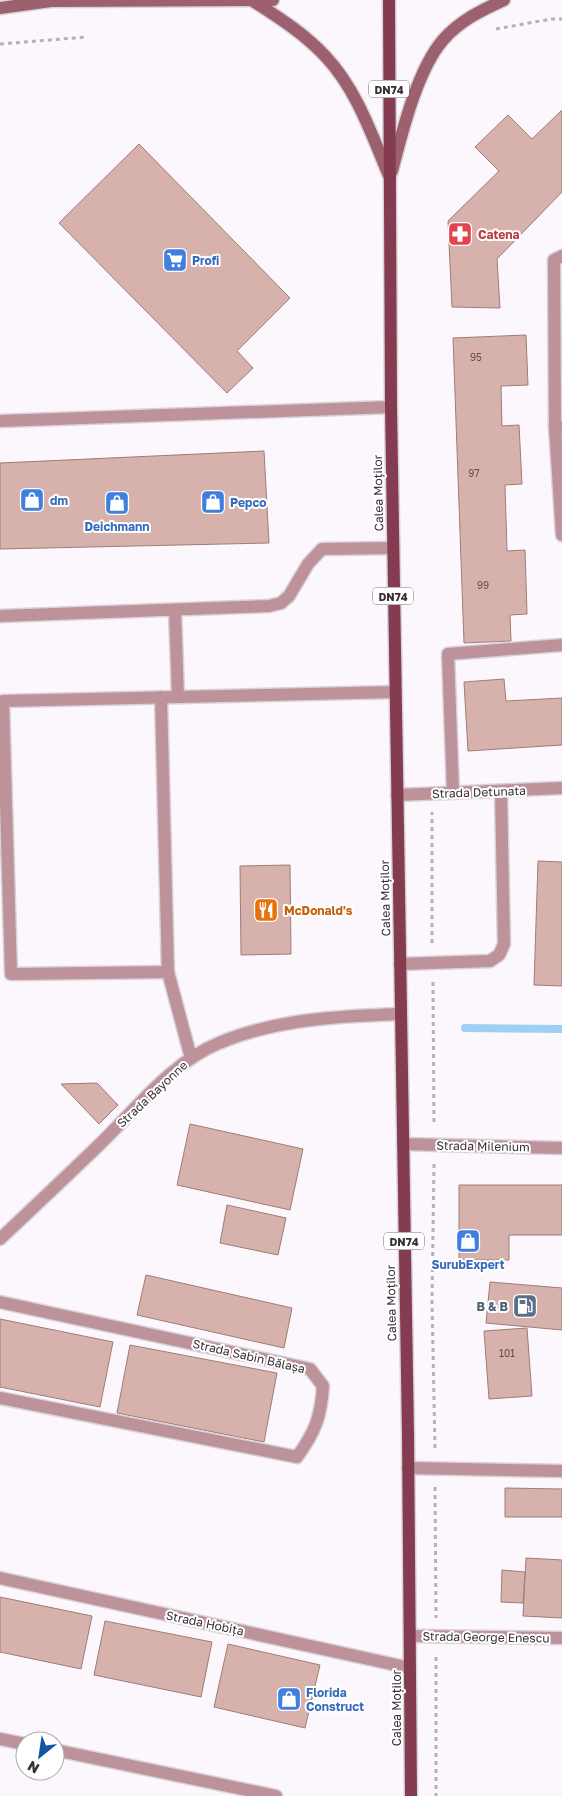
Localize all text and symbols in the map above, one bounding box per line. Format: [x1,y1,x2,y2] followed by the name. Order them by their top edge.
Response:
[369,80,409,98] road number: DN74
[447,221,473,247] pharmacy icon: Catena
[478,227,520,242] place label: Catena
[162,247,188,273] supermarket icon: Profi
[192,253,219,268] place label: Profi
[470,351,482,363] house number: 95
[370,454,386,531] street label: Calea Moților
[468,467,480,479] house number: 97
[19,487,45,513] shop icon: dm
[200,489,226,515] shop icon: Pepco
[104,490,130,516] shop icon: Deichmann
[50,493,68,508] place label: dm
[230,495,267,510] place label: Pepco
[84,519,150,534] place label: Deichmann
[477,579,489,591] house number: 99
[373,588,413,604] road number: DN74
[432,783,526,801] street label: Strada Detunata
[377,859,393,936] street label: Calea Moților
[253,897,279,923] restaurant icon: McDonald's
[284,903,353,918] place label: McDonald's
[114,1058,190,1130] street label: Strada Bayonne
[436,1138,530,1154] street label: Strada Milenium
[455,1228,481,1254] shop icon: SurubExpert
[384,1232,424,1250] road number: DN74
[431,1257,505,1272] place label: SurubExpert
[383,1264,399,1341] street label: Calea Moților
[512,1293,538,1319] fuel station icon: B & B
[477,1299,509,1314] place label: B & B
[191,1336,307,1376] street label: Strada Sabin Bălașa
[499,1347,515,1359] house number: 101
[165,1607,245,1639] street label: Strada Hobița
[422,1628,550,1646] street label: Strada George Enescu
[389,1669,404,1746] street label: Calea Moților
[306,1685,364,1714] place label: Florida Construct
[276,1686,302,1712] shop icon: Florida Construct
[15,1731,65,1781] north arrow
[24,1758,42,1778] text: N

